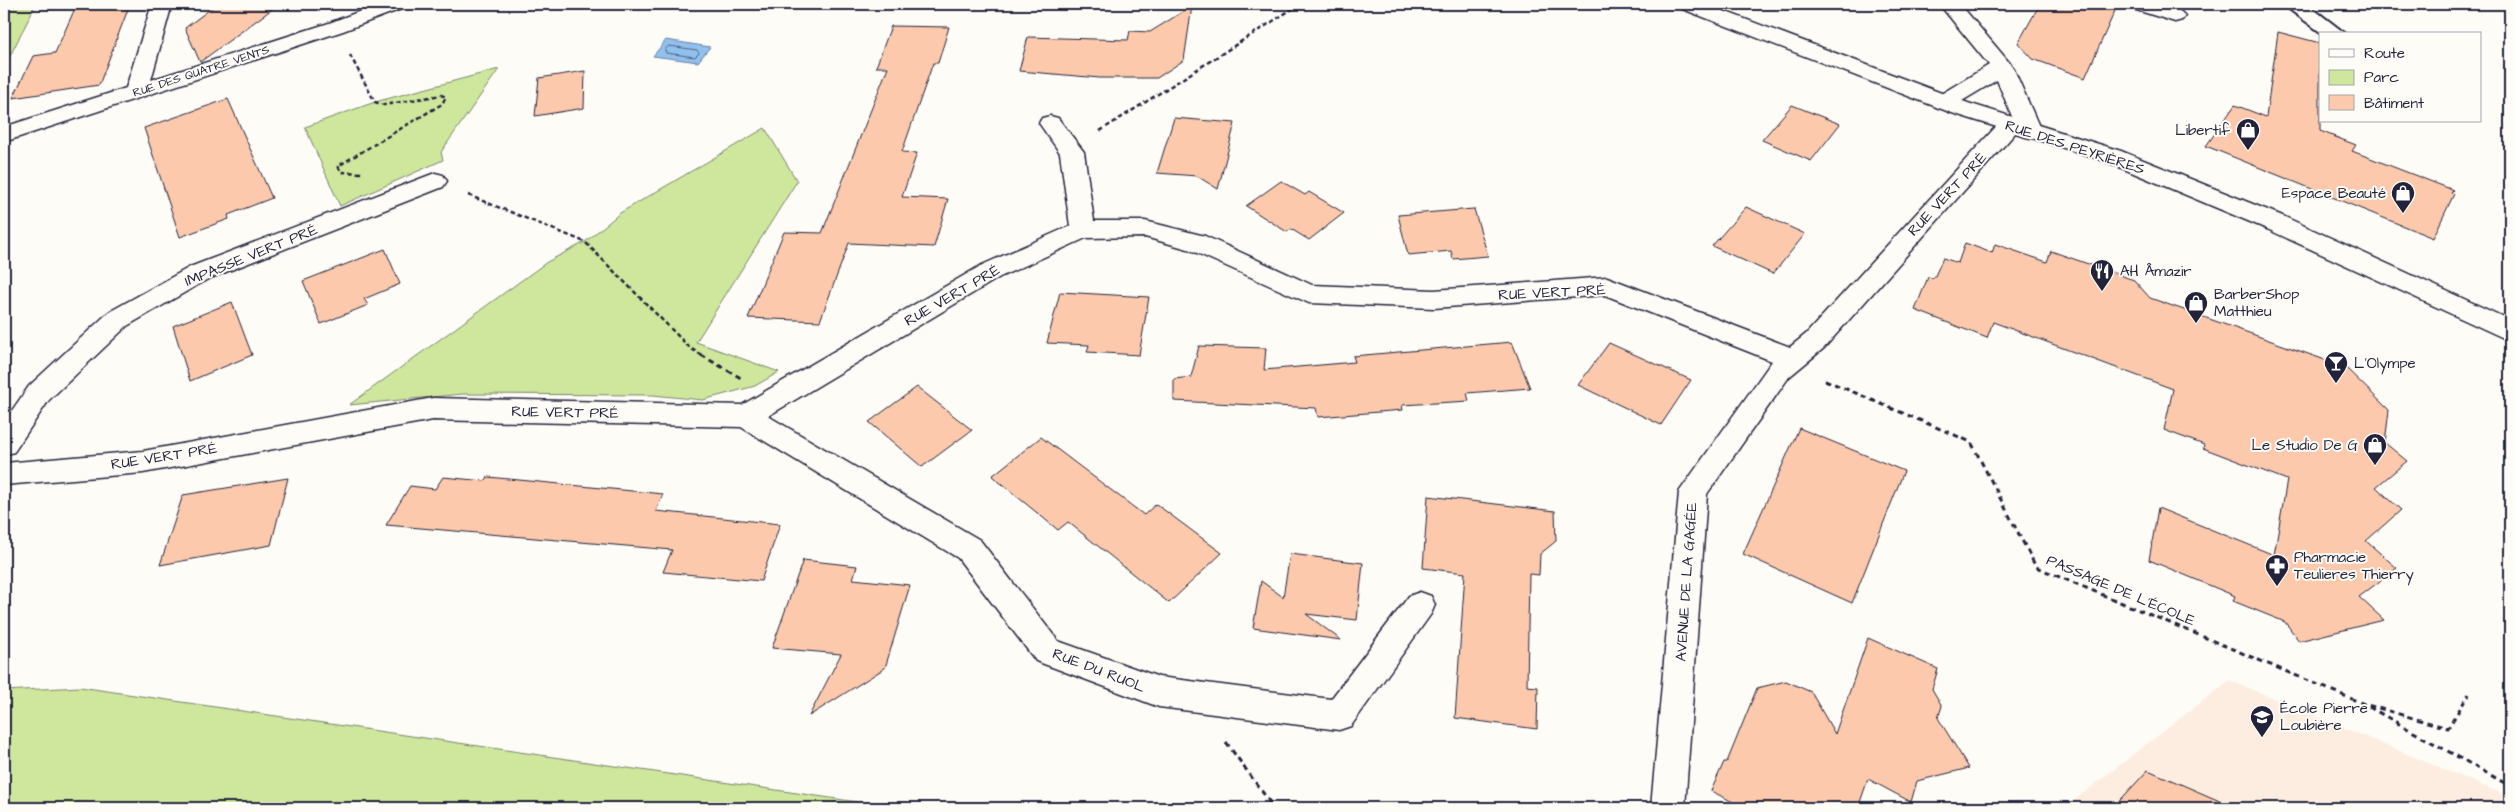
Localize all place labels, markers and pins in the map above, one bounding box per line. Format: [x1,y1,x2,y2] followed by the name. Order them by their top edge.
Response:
[2235,117,2261,151] shop icon: Libertif
[2175,120,2230,141] place label: Libertif
[2390,180,2416,214] shop icon: Espace Beauté
[2282,183,2386,204] place label: Espace Beauté
[2089,258,2115,292] restaurant icon: AH Âmazir
[2120,261,2192,282] place label: AH Âmazir
[2214,284,2299,322] place label: BarberShop Matthieu
[2183,290,2209,324] shop icon: BarberShop Matthieu
[2323,350,2349,384] bar icon: L'Olympe
[2354,353,2416,375] place label: L'Olympe
[2362,432,2388,466] shop icon: Le Studio De G
[2252,435,2359,456] place label: Le Studio De G
[2294,547,2414,586] place label: Pharmacie Teulieres Thierry
[2264,553,2290,587] pharmacy icon: Pharmacie Teulieres Thierry
[2280,698,2368,736] place label: École Pierre Loubière
[2249,704,2275,738] school or university icon: École Pierre Loubière

